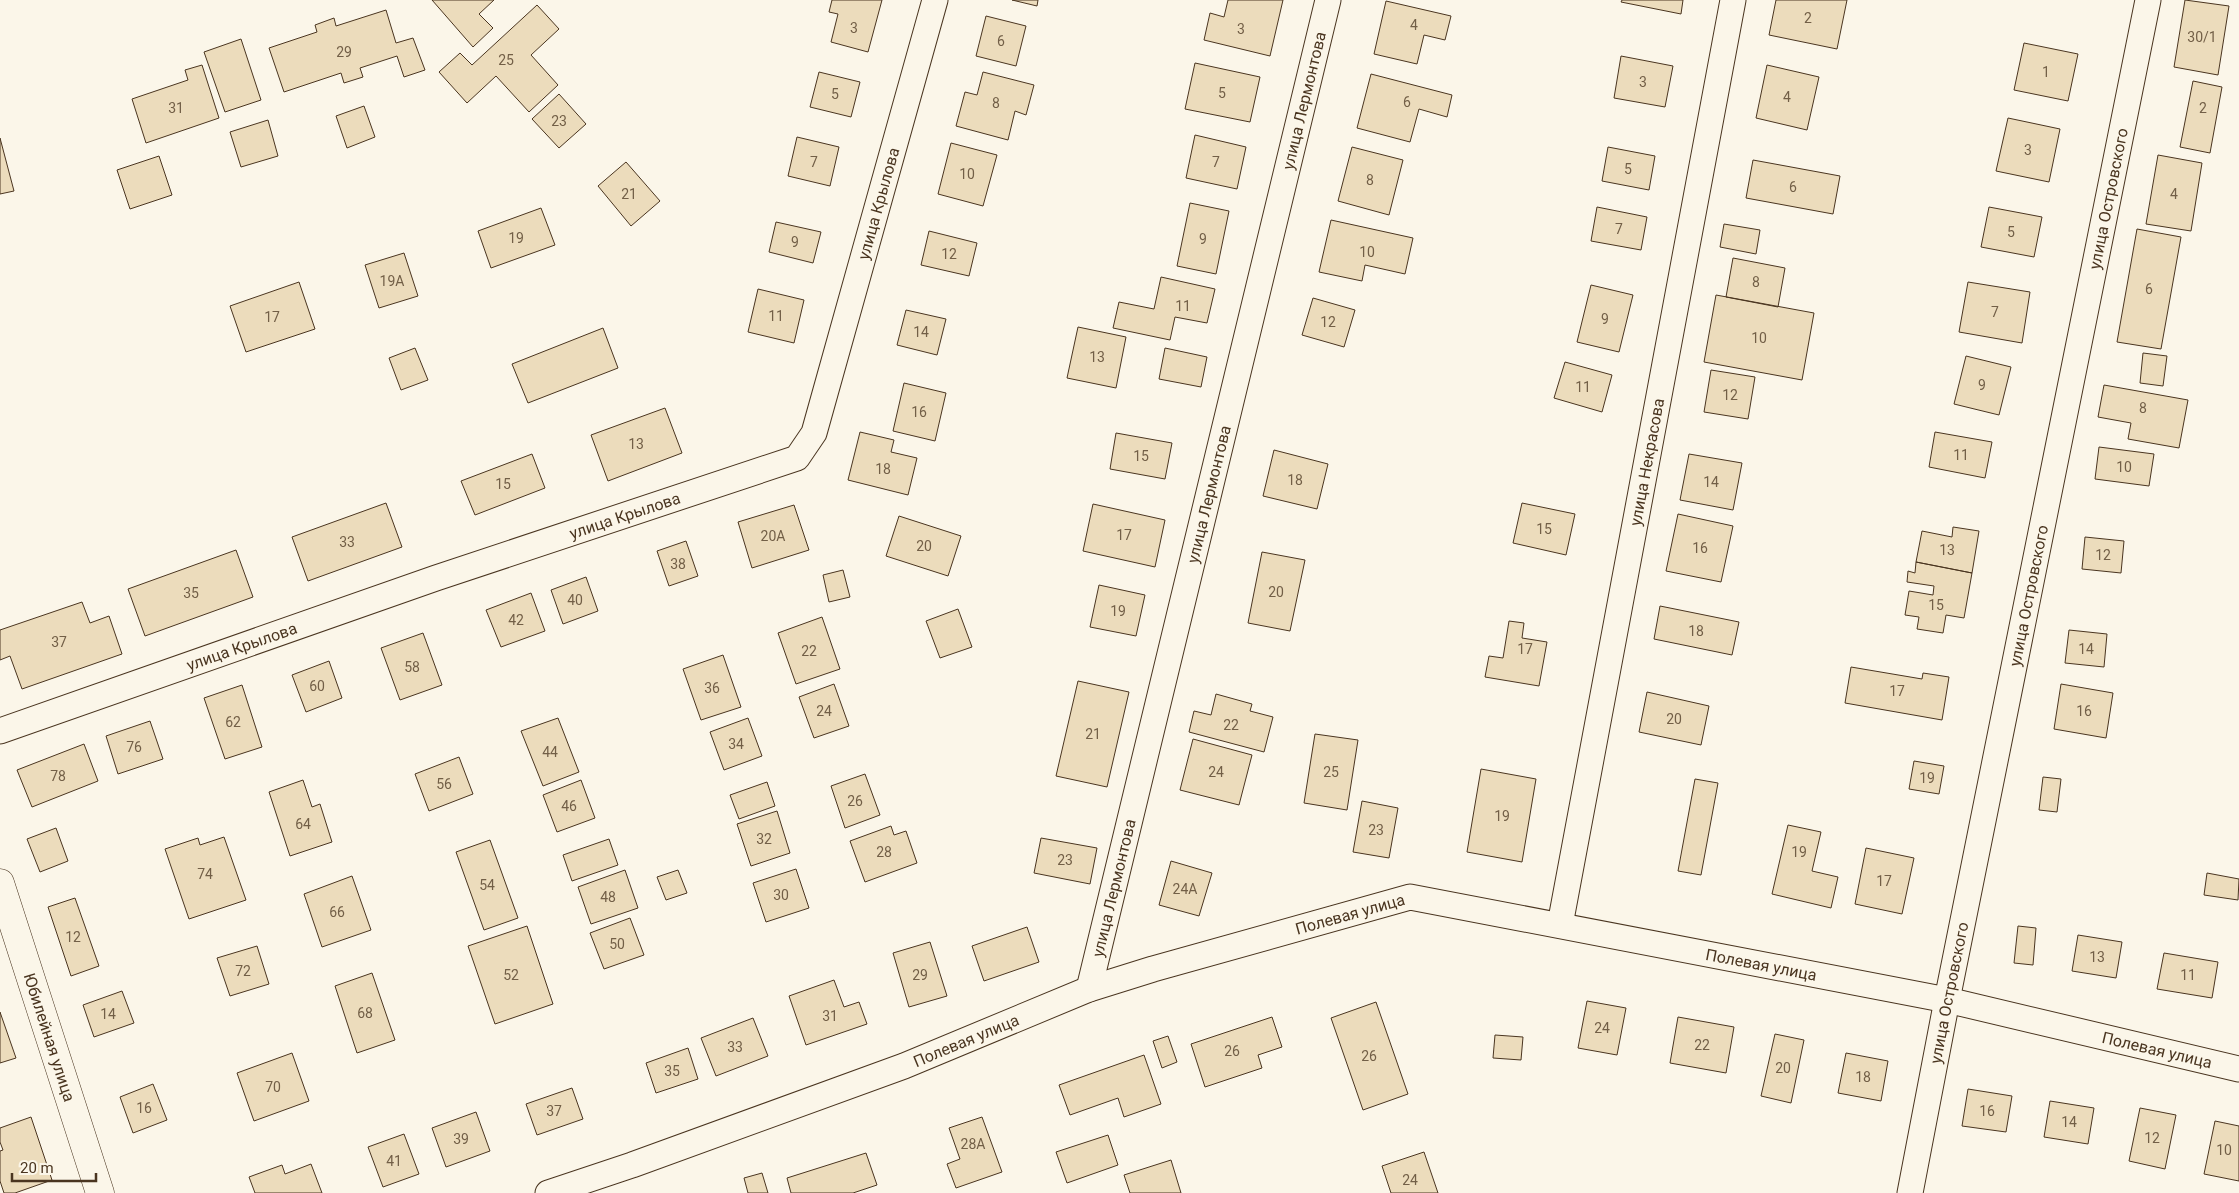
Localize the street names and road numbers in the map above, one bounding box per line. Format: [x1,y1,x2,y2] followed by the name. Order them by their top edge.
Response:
[1278,30,1330,171] street label: улица Лермонтова
[2085,126,2132,271] street label: улица Островского
[853,145,903,262] street label: улица Крылова
[1625,397,1668,527] street label: улица Некрасова
[1183,423,1234,565] street label: улица Лермонтова
[567,488,683,543] street label: улица Крылова
[2005,523,2052,668] street label: улица Островского
[184,618,299,674] street label: улица Крылова
[1088,817,1139,959] street label: улица Лермонтова
[1293,889,1407,938] street label: Полевая улица
[1926,920,1972,1065] street label: улица Островского
[1704,944,1818,984] street label: Полевая улица
[20,971,79,1104] street label: Юбилейная улица
[910,1010,1022,1071] street label: Полевая улица
[2100,1027,2214,1072] street label: Полевая улица

